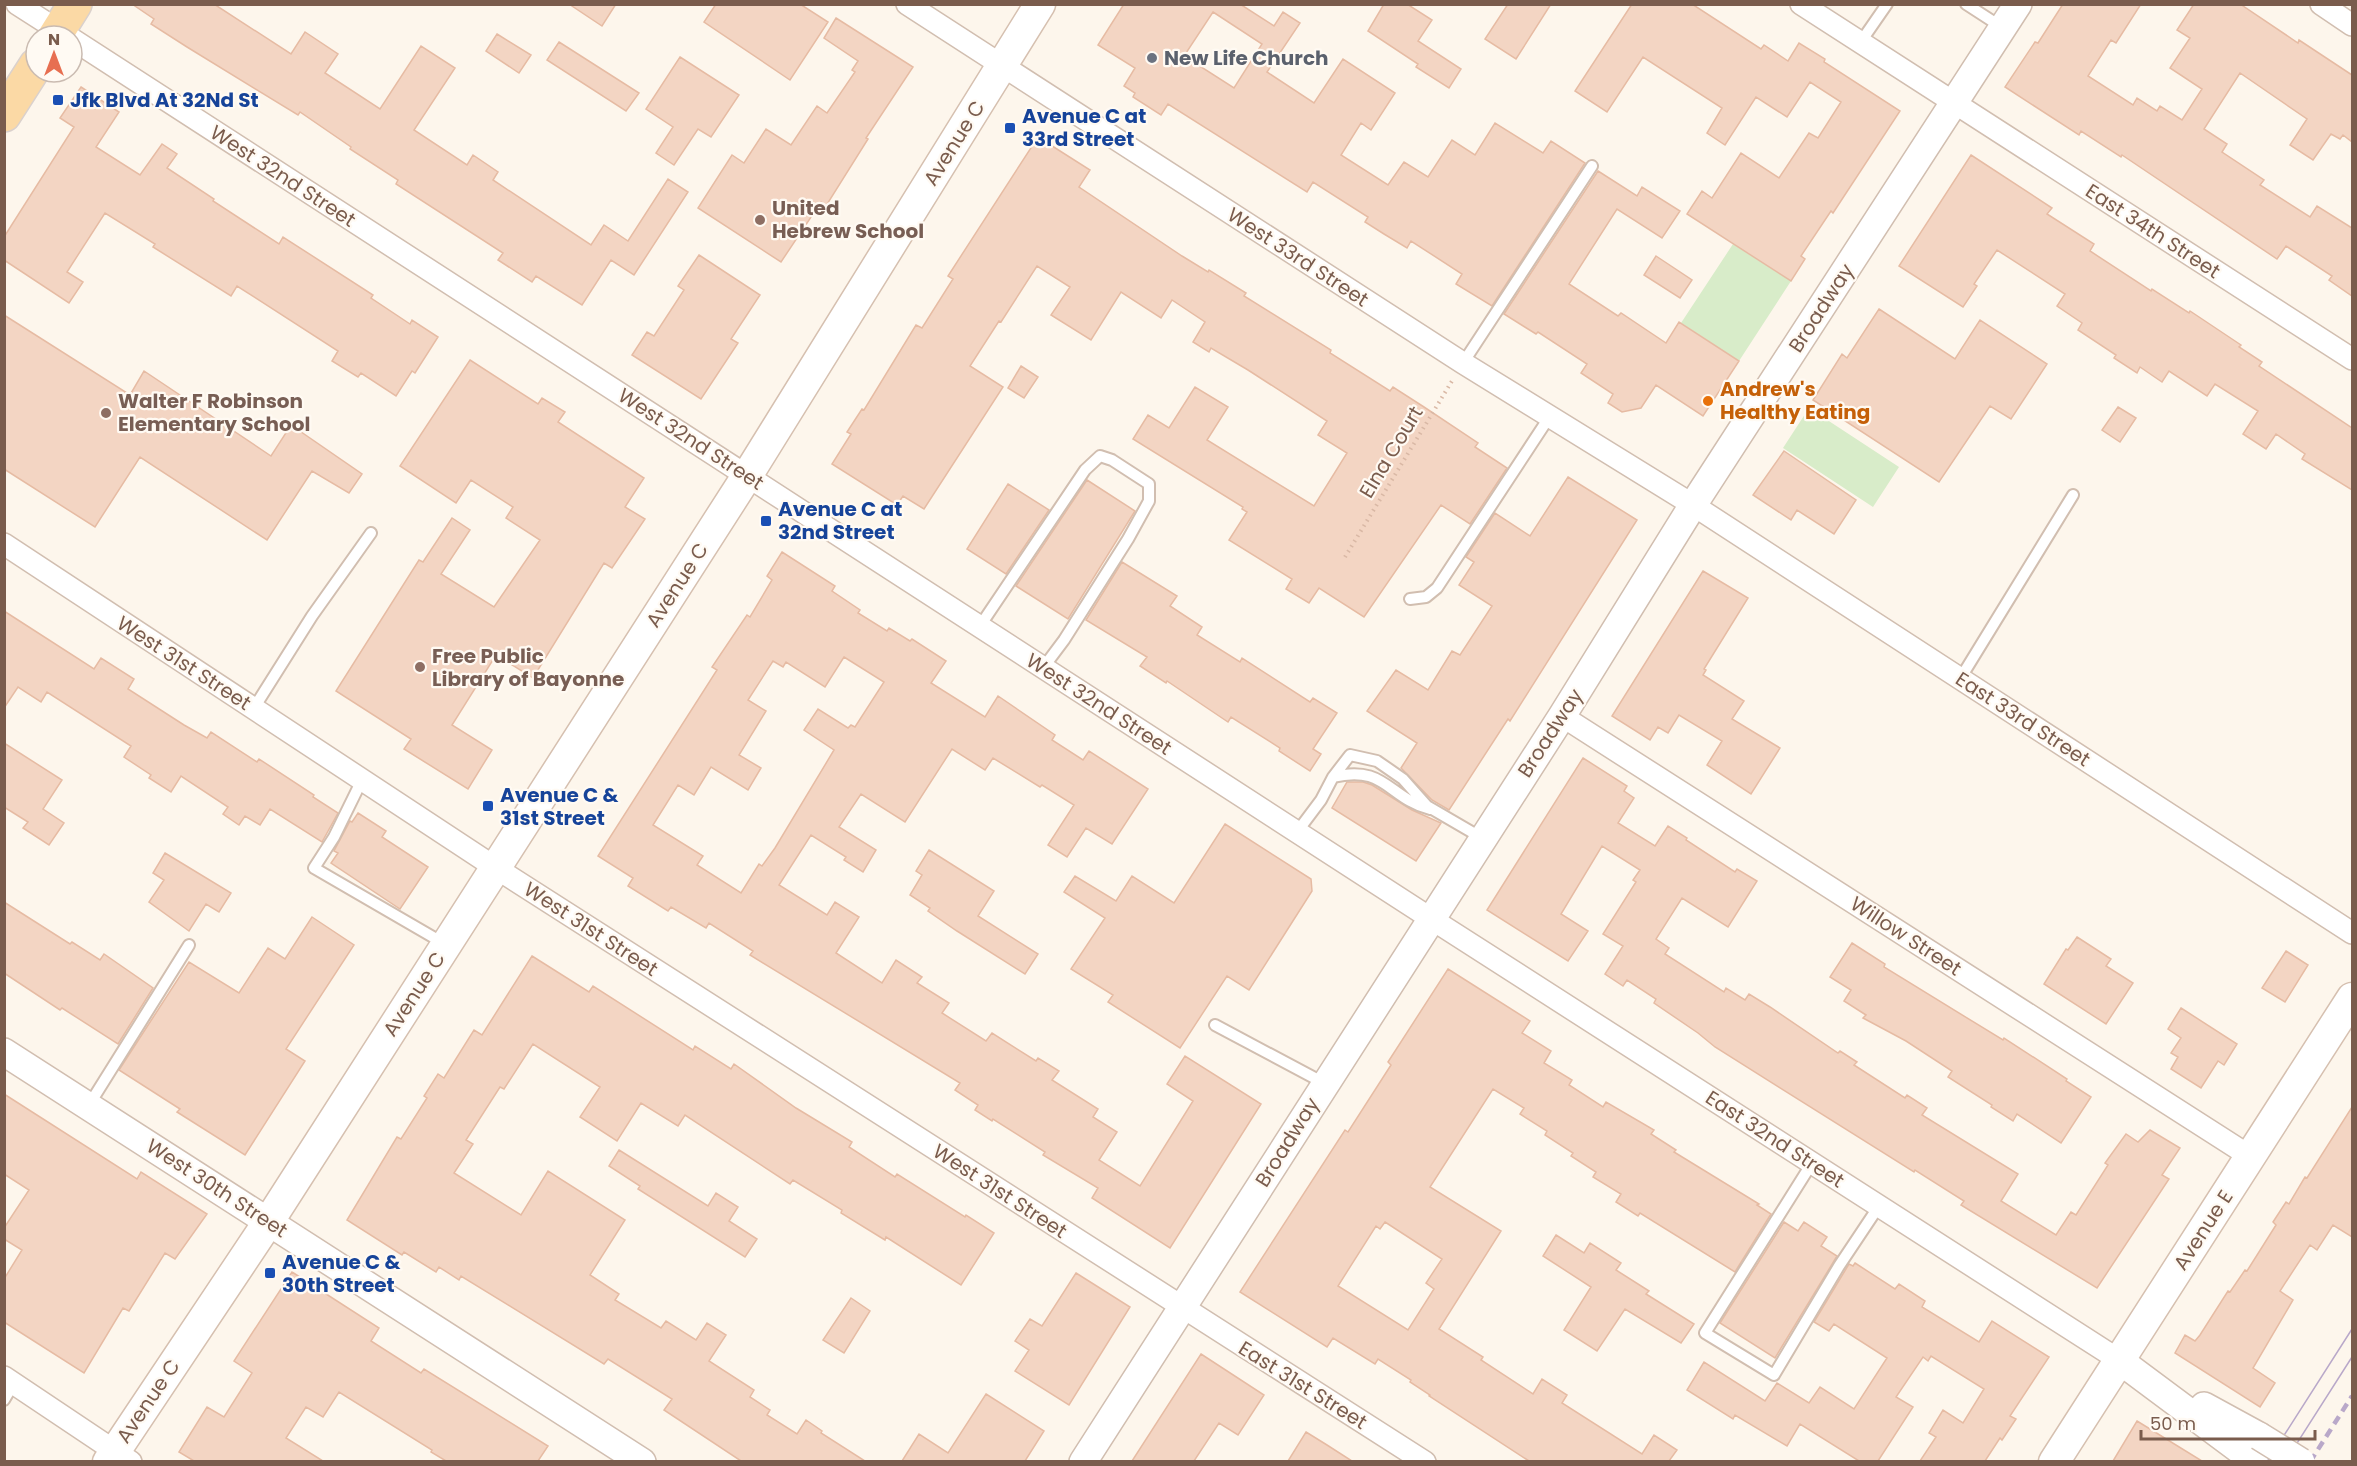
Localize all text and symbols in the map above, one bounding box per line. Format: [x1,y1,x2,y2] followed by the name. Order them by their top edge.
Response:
[24,24,84,84] north arrow
[48,28,60,51] text: N
[1164,44,1328,72] place label: New Life Church
[1145,51,1159,65] marker: New Life Church
[70,86,259,114] place label: Jfk Blvd At 32Nd St
[51,93,65,107] marker: Jfk Blvd At 32Nd St
[917,95,991,191] street label: Avenue C
[1022,102,1146,153] place label: Avenue C at 33rd Street
[205,118,361,234] street label: West 32nd Street
[1003,121,1017,135] marker: Avenue C at 33rd Street
[2080,177,2226,285] street label: East 34th Street
[772,194,924,245] place label: United Hebrew School
[1222,201,1374,313] street label: West 33rd Street
[753,213,767,227] marker: United Hebrew School
[1782,258,1860,358] street label: Broadway
[1720,375,1870,426] place label: Andrew's Healthy Eating
[613,381,769,497] street label: West 32nd Street
[118,387,310,438] place label: Walter F Robinson Elementary School
[1701,394,1715,408] marker: Andrew's Healthy Eating
[1353,401,1429,503] street label: Elna Court
[99,406,113,420] marker: Walter F Robinson Elementary School
[778,495,902,546] place label: Avenue C at 32nd Street
[759,514,773,528] marker: Avenue C at 32nd Street
[639,537,715,633] street label: Avenue C
[111,609,257,717] street label: West 31st Street
[432,642,624,693] place label: Free Public Library of Bayonne
[1021,646,1177,762] street label: West 32nd Street
[413,660,427,674] marker: Free Public Library of Bayonne
[1950,665,2096,773] street label: East 33rd Street
[1511,683,1589,783] street label: Broadway
[500,781,619,832] place label: Avenue C & 31st Street
[481,799,495,813] marker: Avenue C & 31st Street
[518,875,664,983] street label: West 31st Street
[1845,890,1967,982] street label: Willow Street
[376,946,452,1042] street label: Avenue C
[1700,1084,1850,1194] street label: East 32nd Street
[1248,1092,1326,1192] street label: Broadway
[141,1132,293,1244] street label: West 30th Street
[927,1137,1073,1245] street label: West 31st Street
[2167,1184,2239,1276] street label: Avenue E
[282,1248,401,1299] place label: Avenue C & 30th Street
[263,1266,277,1280] marker: Avenue C & 30th Street
[1233,1334,1373,1436] street label: East 31st Street
[110,1353,186,1449] street label: Avenue C
[2141,1403,2315,1441] scale bar
[2150,1411,2196,1436] text: 50 m

